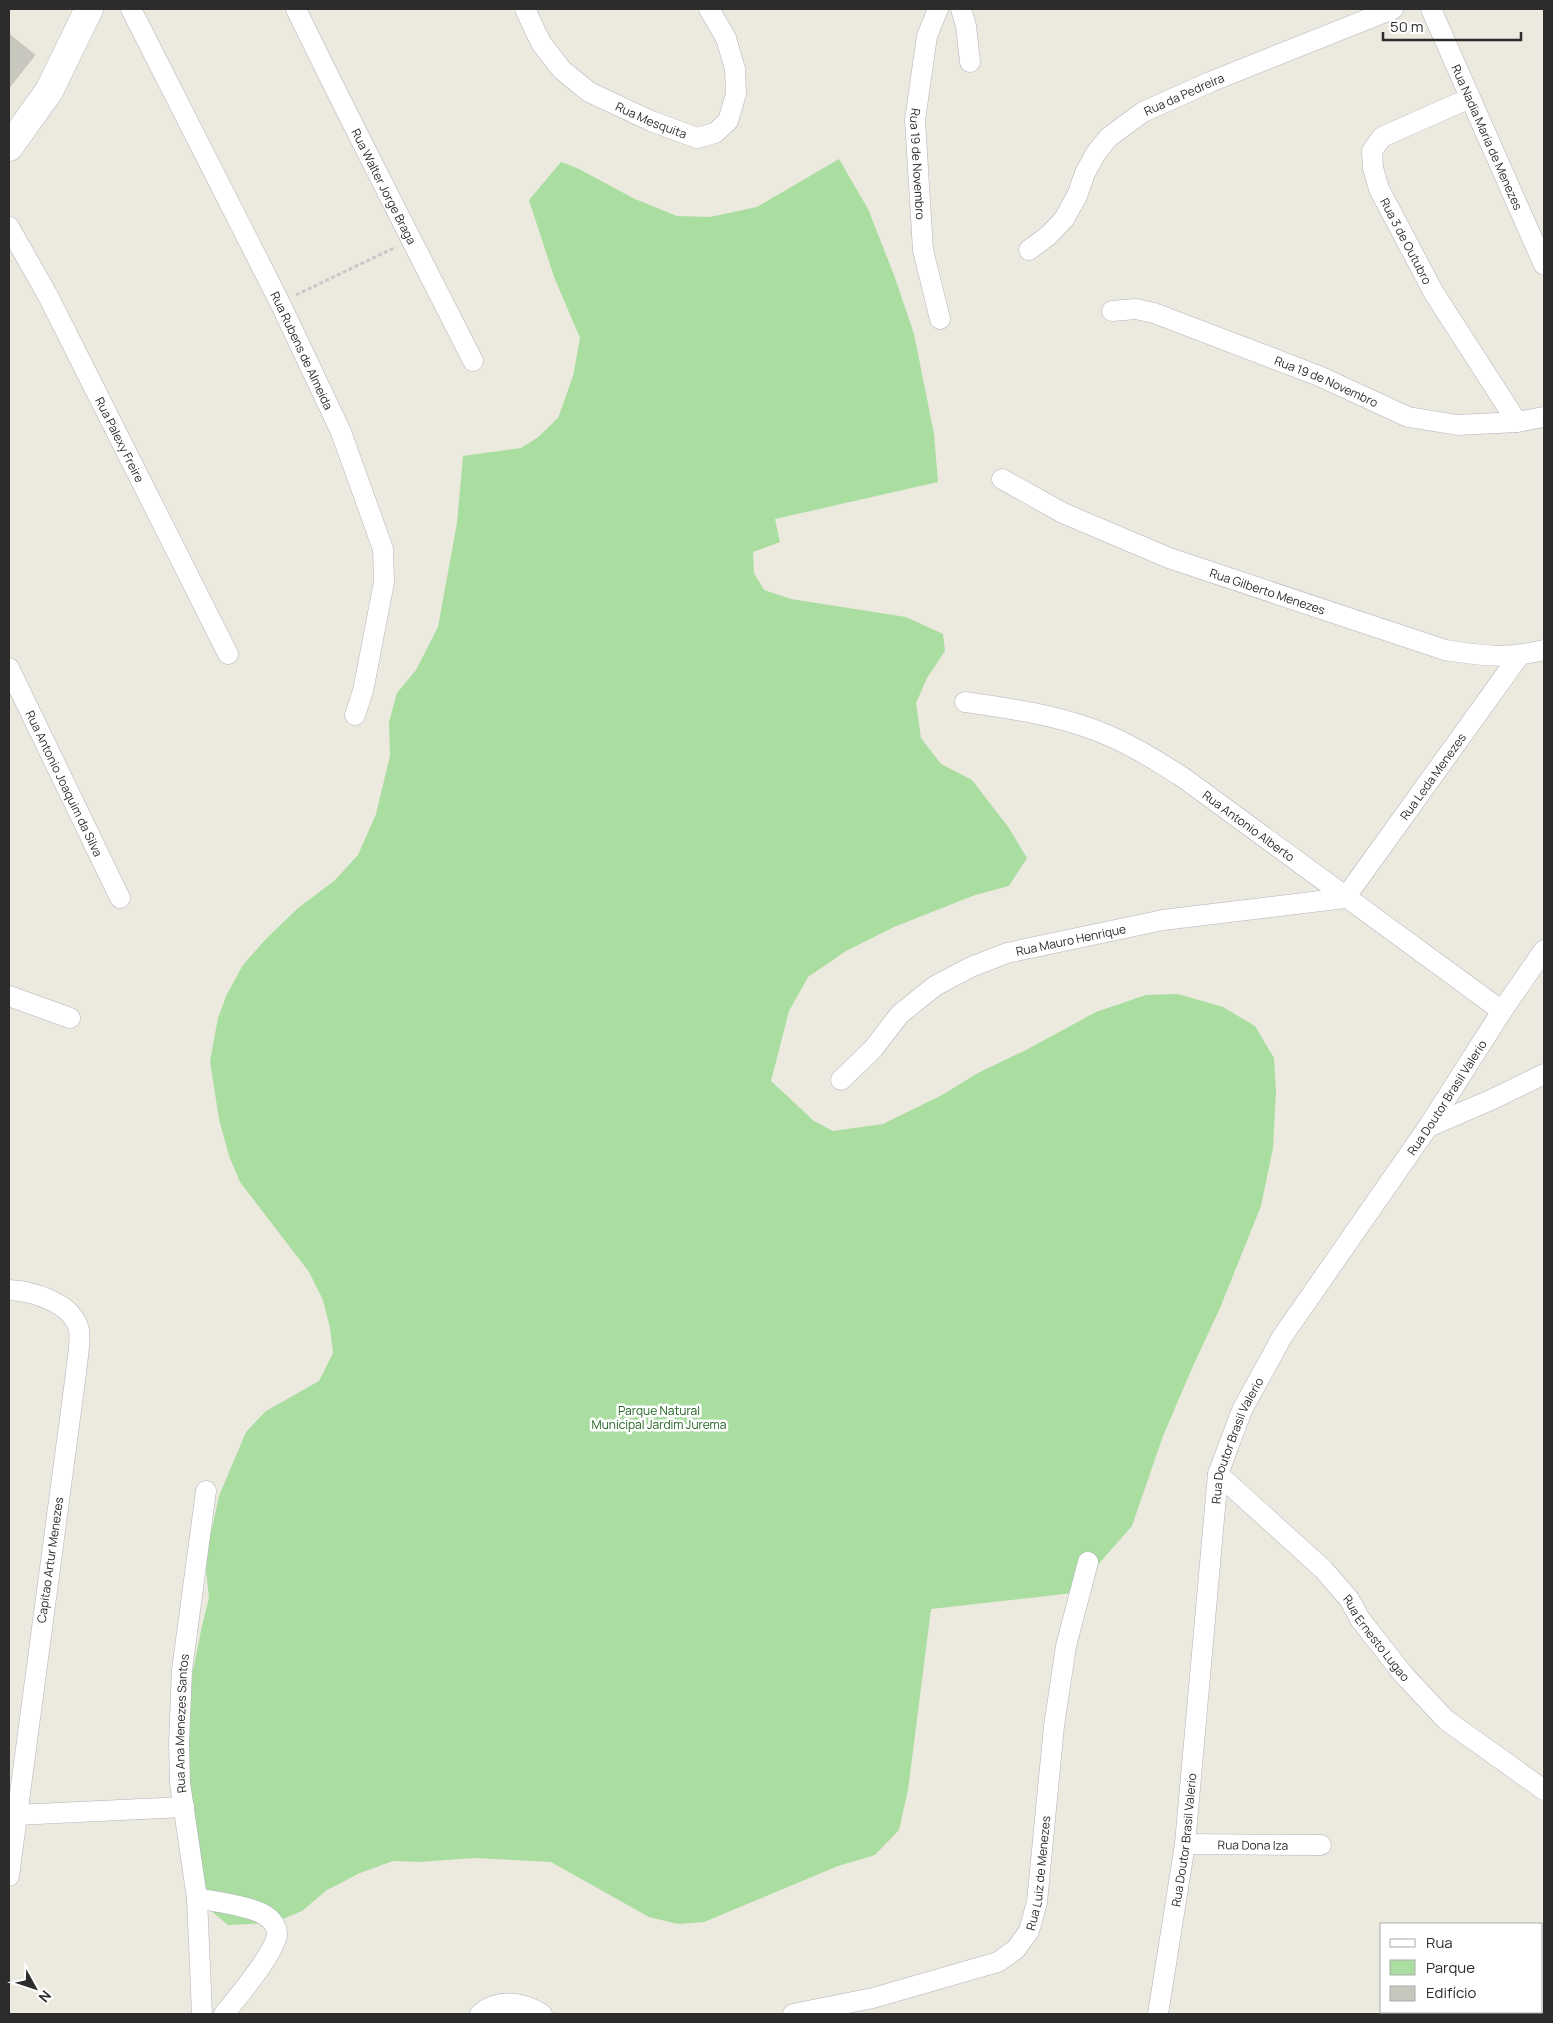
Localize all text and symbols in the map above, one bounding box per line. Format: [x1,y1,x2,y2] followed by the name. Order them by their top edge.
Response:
[1383,10,1520,42] scale bar
[1390,16,1424,37] text: 50 m
[1448,62,1527,213] street label: Rua Nadia Maria de Menezes
[1141,69,1226,119] street label: Rua da Pedreira
[613,97,689,142] street label: Rua Mesquita
[906,107,930,220] street label: Rua 19 de Novembro
[348,126,421,247] street label: Rua Walter Jorge Braga
[1377,195,1436,287] street label: Rua 3 de Outubro
[267,288,338,412] street label: Rua Rubens de Almeida
[1272,351,1381,411] street label: Rua 19 de Novembro
[92,394,149,485] street label: Rua Palexy Freire
[1208,564,1328,618] street label: Rua Gilberto Menezes
[22,707,107,859] street label: Rua Antonio Joaquim da Silva
[1395,729,1470,823] street label: Rua Leda Menezes
[1199,786,1298,865] street label: Rua Antonio Alberto
[1014,920,1127,959] street label: Rua Mauro Henrique
[1403,1036,1490,1158] street label: Rua Doutor Brasil Valerio
[1207,1374,1267,1504] street label: Rua Doutor Brasil Valerio
[592,1402,726,1433] park label: Parque Natural Municipal Jardim Jurema
[33,1496,67,1624] street label: Capitao Artur Menezes
[1340,1590,1414,1685] street label: Rua Ernesto Lugao
[170,1653,193,1794] street label: Rua Ana Menezes Santos
[1167,1772,1200,1908] street label: Rua Doutor Brasil Valerio
[1021,1815,1054,1932] street label: Rua Luiz de Menezes
[1218,1836,1288,1853] street label: Rua Dona Iza
[1380,1923,1543,2013] legend
[1426,1932,1453,1953] text: Rua
[1426,1957,1475,1978] text: Parque
[10,1963,60,2013] north arrow
[1426,1982,1477,2003] text: Edifício
[35,1987,56,2007] text: N

